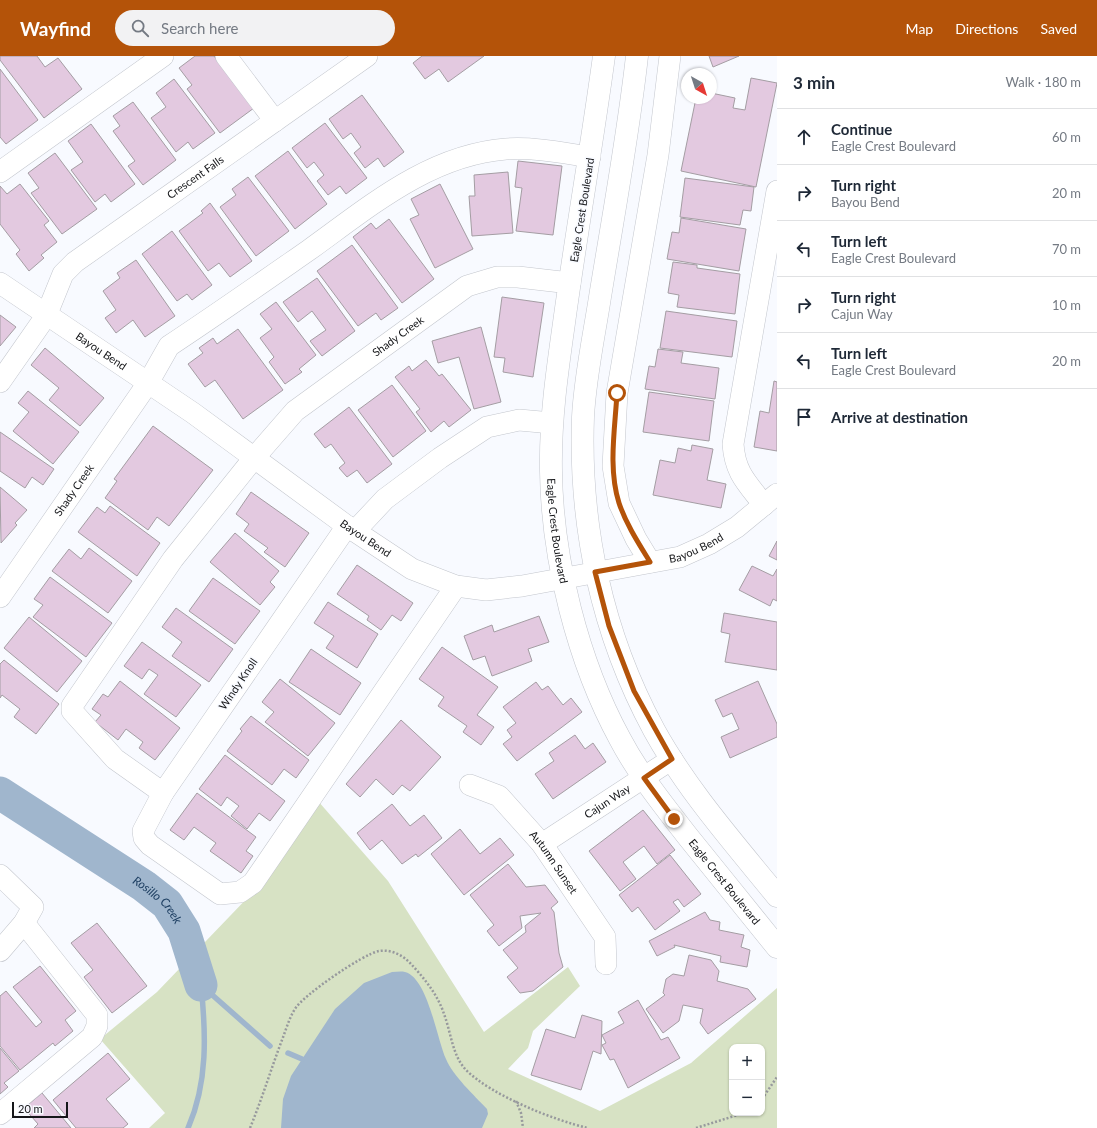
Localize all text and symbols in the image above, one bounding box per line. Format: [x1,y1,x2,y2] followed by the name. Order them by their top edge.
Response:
[115,10,395,46] search box
[20,17,91,40] text: Wayfind
[129,17,151,39] icon: search
[161,19,238,37] text: Search here
[906,20,933,37] text: Map
[955,20,1018,37] text: Directions
[1040,20,1077,37] text: Saved
[681,68,717,104] north arrow
[793,72,835,93] text: 3 min
[1005,74,1081,90] text: Walk · 180 m
[831,120,892,138] text: Continue
[793,126,815,148] icon: ahead
[1052,129,1081,145] text: 60 m
[831,138,956,154] text: Eagle Crest Boulevard
[164,152,226,201] street label: Crescent Falls
[567,157,596,263] street label: Eagle Crest Boulevard
[831,176,896,194] text: Turn right
[793,182,815,204] icon: right
[1052,185,1081,201] text: 20 m
[831,194,900,210] text: Bayou Bend
[831,232,887,250] text: Turn left
[793,238,815,260] icon: left
[1052,241,1081,257] text: 70 m
[831,250,956,266] text: Eagle Crest Boulevard
[831,288,896,306] text: Turn right
[793,294,815,316] icon: right
[1052,297,1081,313] text: 10 m
[831,306,893,322] text: Cajun Way
[369,313,426,359] street label: Shady Creek
[74,329,129,372] street label: Bayou Bend
[831,344,887,362] text: Turn left
[793,350,815,372] icon: left
[1052,353,1081,369] text: 20 m
[831,362,956,378] text: Eagle Crest Boulevard
[608,384,626,402] route start
[793,406,815,428] icon: arrive
[831,408,968,426] text: Arrive at destination
[51,461,96,518] street label: Shady Creek
[545,478,571,585] street label: Eagle Crest Boulevard
[338,516,394,559] street label: Bayou Bend
[668,530,725,565] street label: Bayou Bend
[216,655,260,712] street label: Windy Knoll
[582,781,633,821] street label: Cajun Way
[665,810,683,828] route end
[527,828,581,896] street label: Autumn Sunset
[686,836,763,927] street label: Eagle Crest Boulevard
[130,873,186,927] water label: Rosillo Creek
[729,1044,765,1116] map controls
[729,1044,765,1080] button: +
[729,1080,765,1116] button: −
[12,1100,68,1119] scale bar
[18,1102,43,1115] text: 20 m

